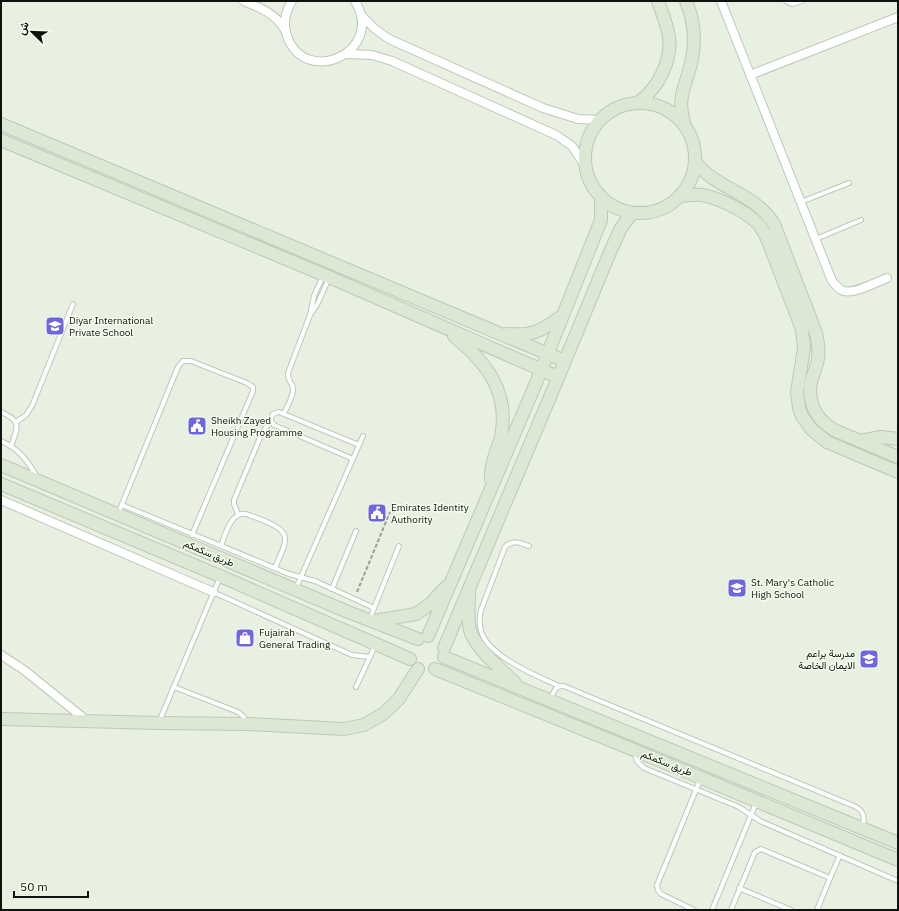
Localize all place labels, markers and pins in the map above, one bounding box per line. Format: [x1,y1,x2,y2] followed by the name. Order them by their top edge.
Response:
[69,314,153,339] place label: Diyar International Private School
[44,315,66,337] school or university icon: Diyar International Private School
[211,414,303,439] place label: Sheikh Zayed Housing Programme
[186,415,208,437] public building icon: Sheikh Zayed Housing Programme
[391,501,469,526] place label: Emirates Identity Authority
[366,502,388,524] public building icon: Emirates Identity Authority
[751,576,834,601] place label: St. Mary's Catholic High School
[726,577,748,599] school or university icon: St. Mary's Catholic High School
[259,626,331,651] place label: Fujairah General Trading
[234,627,256,649] shop icon: Fujairah General Trading
[798,647,855,672] place label: مدرسة براعم الايمان الخاصة
[858,648,880,670] school or university icon: مدرسة براعم الايمان الخاصة

